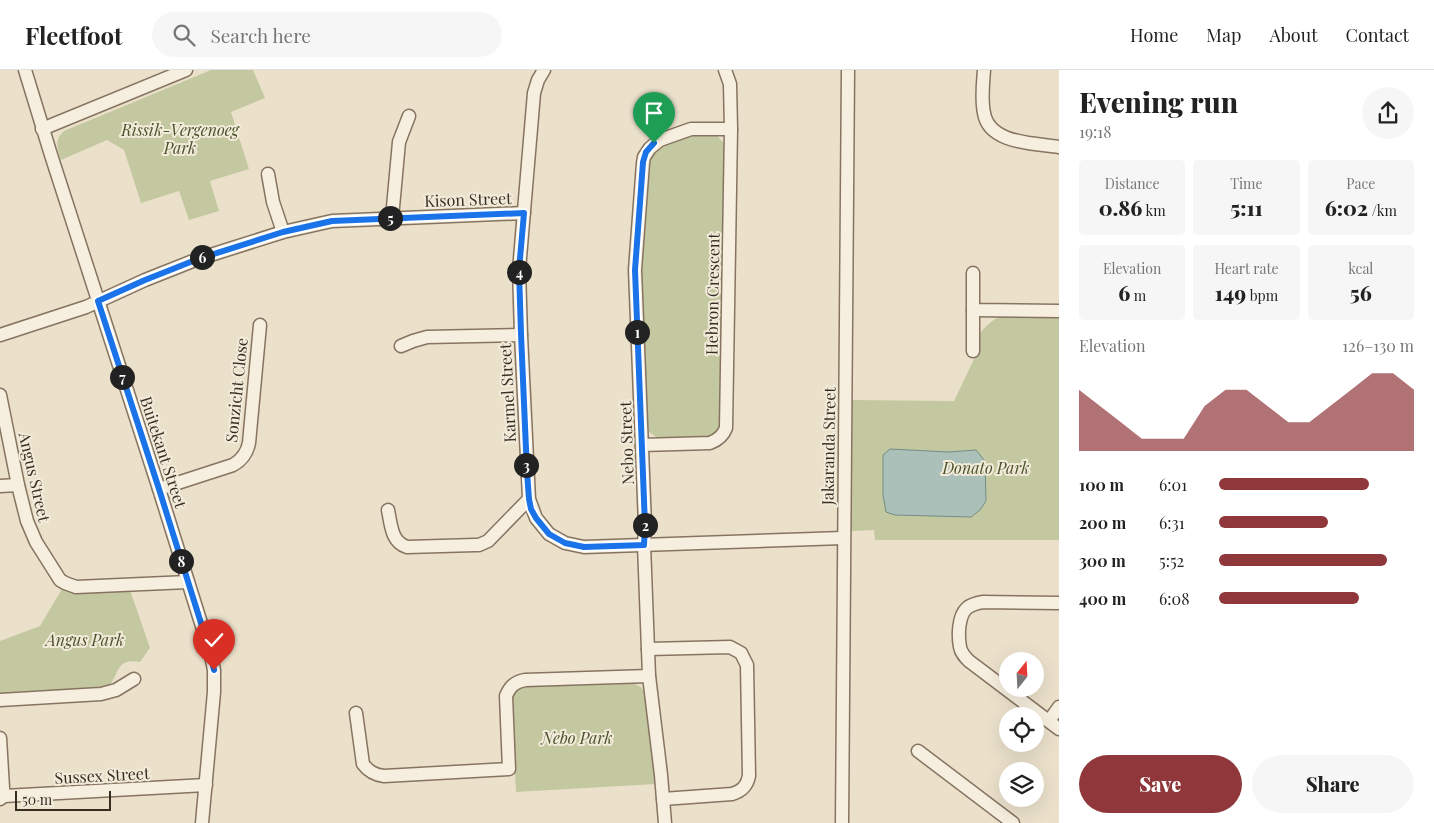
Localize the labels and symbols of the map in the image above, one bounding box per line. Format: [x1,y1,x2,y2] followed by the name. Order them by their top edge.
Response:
[633,92,675,143] pin
[120,119,241,158] park label: Rissik-Vergenoeg Park
[424,187,512,211] street label: Kison Street
[378,206,402,230] pin: 5
[700,232,724,355] street label: Hebron Crescent
[190,244,214,270] pin: 6
[506,260,532,284] pin: 4
[624,320,650,344] pin: 1
[220,337,252,443] street label: Sonzicht Close
[494,342,520,443] street label: Karmel Street
[110,364,134,390] pin: 7
[816,386,840,506] street label: Jakaranda Street
[136,393,192,511] street label: Buitekant Street
[614,400,638,485] street label: Nebo Street
[14,429,56,524] street label: Angus Street
[514,452,538,478] pin: 3
[942,457,1029,478] park label: Donato Park
[632,512,658,538] pin: 2
[168,548,194,574] pin: 8
[193,619,235,670] pin
[44,629,124,650] park label: Angus Park
[999,652,1044,698] north arrow
[540,727,612,748] park label: Nebo Park
[54,762,150,788] street label: Sussex Street
[15,788,111,811] scale bar

